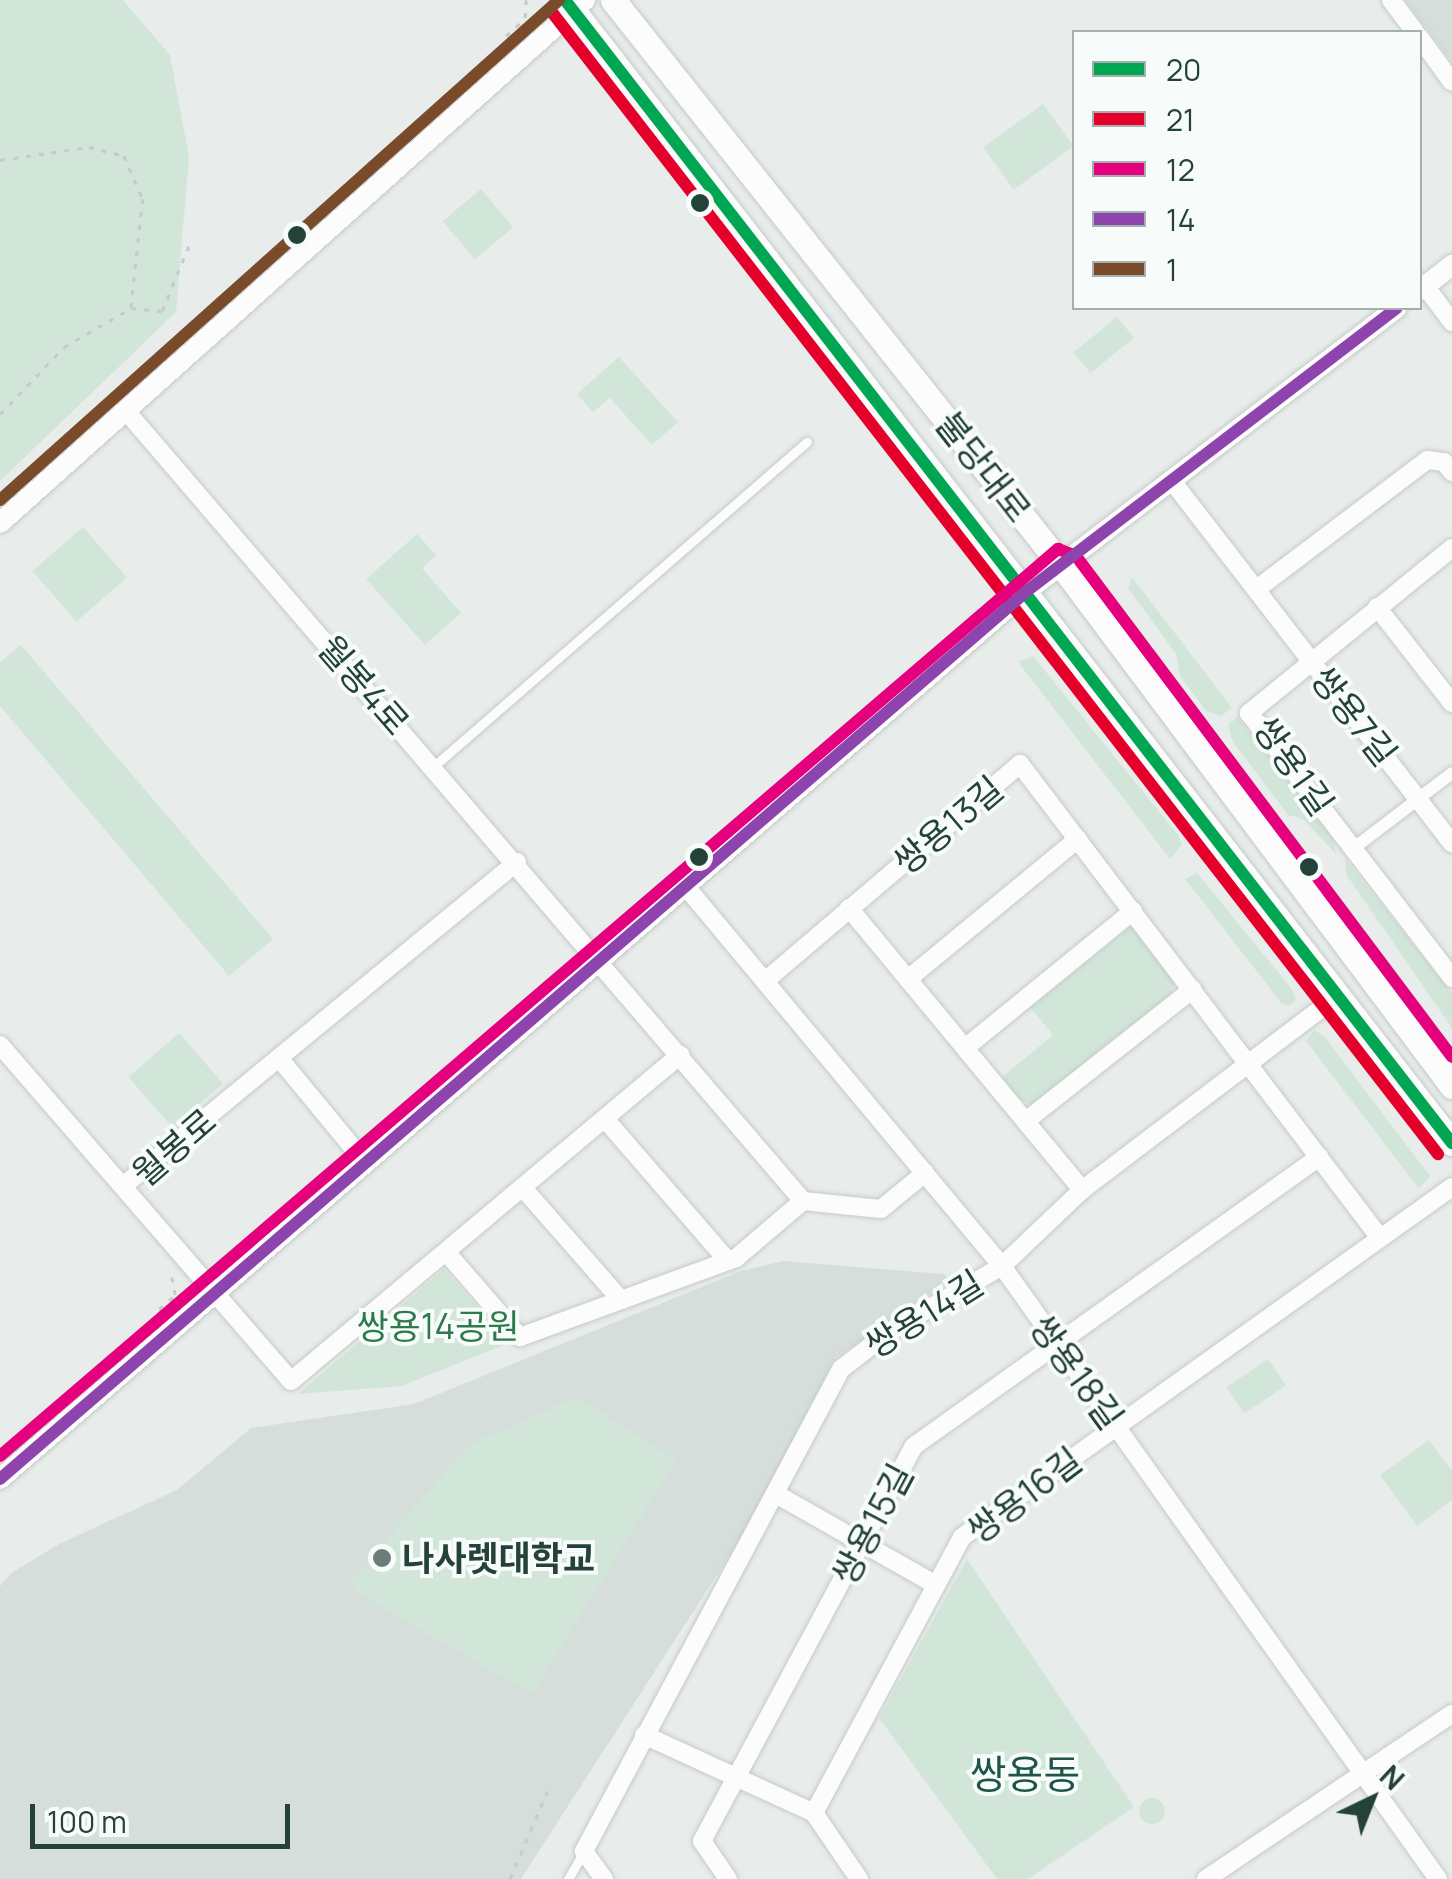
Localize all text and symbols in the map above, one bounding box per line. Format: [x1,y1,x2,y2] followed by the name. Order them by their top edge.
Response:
[1072,30,1422,310] legend
[1166,49,1201,90] text: 20
[1166,99,1195,140] text: 21
[1166,149,1195,190] text: 12
[690,193,710,213] unlabelled marker
[1166,199,1195,240] text: 14
[287,225,307,245] unlabelled marker
[1166,249,1178,290] text: 1
[928,403,1040,531] street label: 불당대로
[310,627,418,743] street label: 월봉4로
[1302,658,1406,774] street label: 쌍용7길
[1245,709,1343,823] street label: 쌍용1길
[885,767,1011,883] street label: 쌍용13길
[689,847,709,867] unlabelled marker
[1299,857,1319,877] unlabelled marker
[124,1099,224,1195] street label: 월봉로
[857,1262,991,1366] street label: 쌍용14길
[356,1305,520,1347] park label: 쌍용14공원
[1022,1307,1132,1437] street label: 쌍용18길
[959,1439,1089,1551] street label: 쌍용16길
[823,1457,921,1591] street label: 쌍용15길
[402,1537,595,1579] place label: 나사렛대학교
[371,1547,393,1569] marker: 나사렛대학교
[1322,1749,1422,1849] north arrow
[970,1750,1080,1798] district label: 쌍용동
[1372,1756,1413,1798] text: N
[35,1784,295,1846] scale bar
[47,1801,127,1842] text: 100 m

